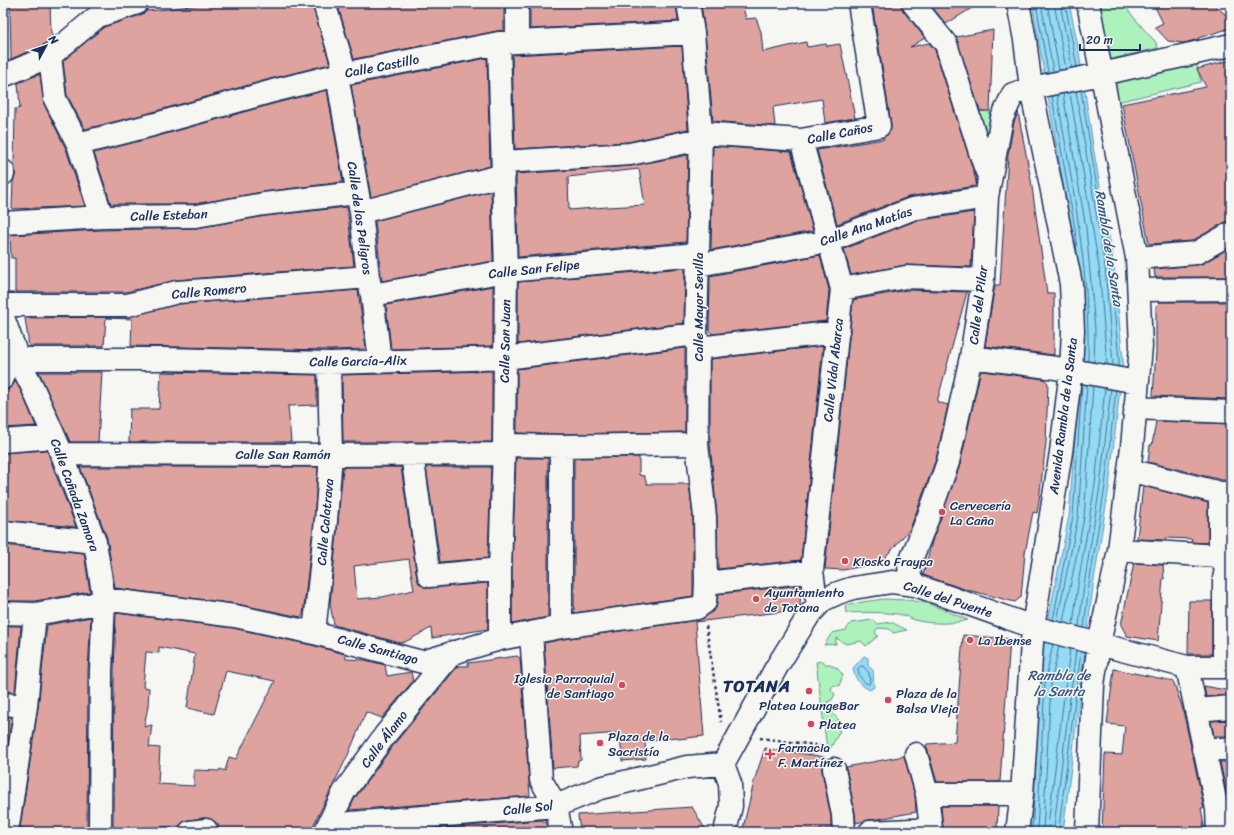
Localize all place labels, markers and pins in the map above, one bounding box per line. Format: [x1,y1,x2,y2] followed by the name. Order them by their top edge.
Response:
[950,494,1012,532] place label: Cervecería La Caña
[937,507,947,517] marker: Cervecería La Caña
[853,550,933,573] place label: Kiosko Fraypa
[840,556,850,566] marker: Kiosko Fraypa
[763,581,845,619] place label: Ayuntamiento de Totana
[751,594,761,604] marker: Ayuntamiento de Totana
[978,629,1031,652] place label: La Ibense
[965,635,975,645] marker: La Ibense
[513,667,614,705] place label: Iglesia Parroquial de Santiago
[617,680,627,690] marker: Iglesia Parroquial de Santiago
[896,682,959,720] place label: Plaza de la Balsa Vieja
[804,686,814,696] marker: Platea LoungeBar
[759,694,860,717] place label: Platea LoungeBar
[883,695,893,705] marker: Plaza de la Balsa Vieja
[819,713,856,736] place label: Platea
[806,719,816,729] marker: Platea
[608,725,669,763] place label: Plaza de la Sacristía
[778,736,844,774] place label: Farmacia F. Martínez
[595,738,605,748] marker: Plaza de la Sacristía
[765,749,775,759] marker: Farmacia F. Martínez

